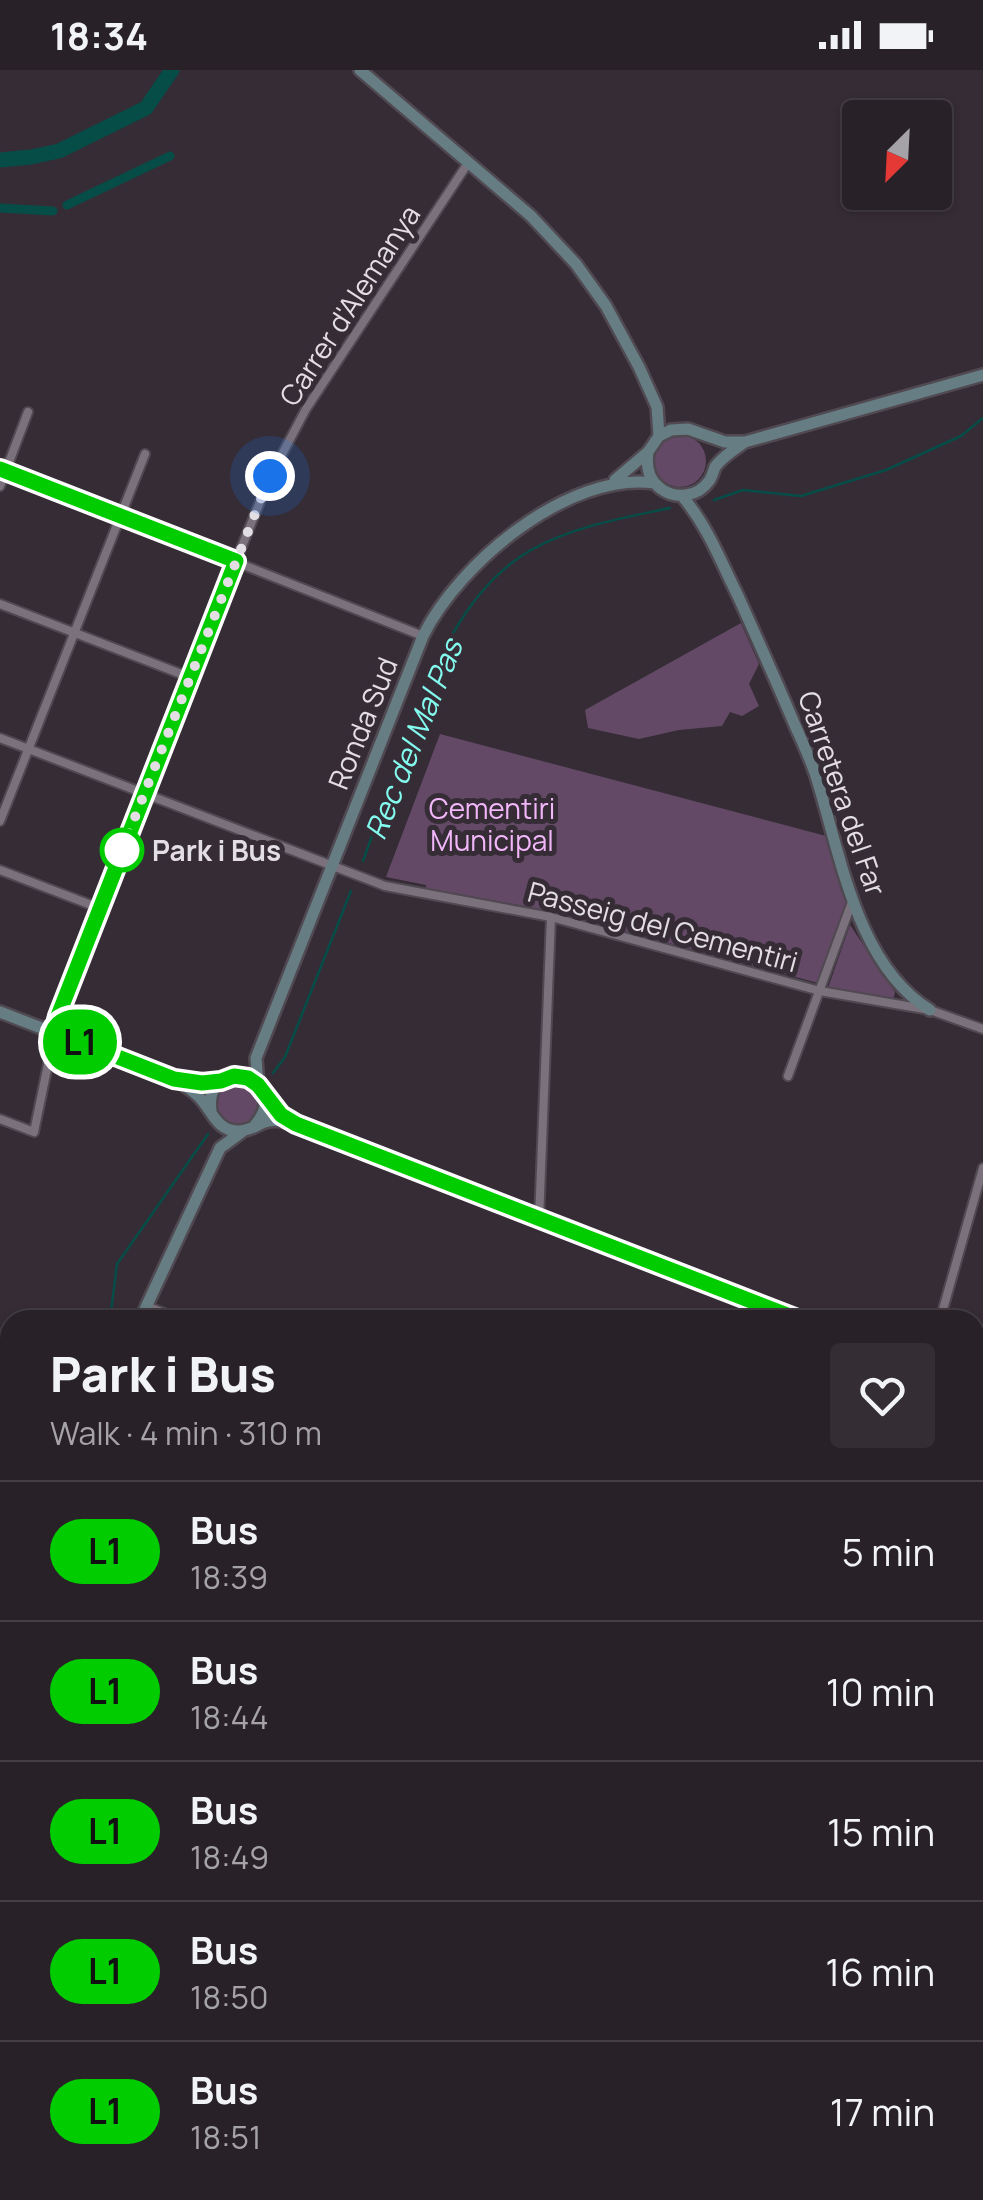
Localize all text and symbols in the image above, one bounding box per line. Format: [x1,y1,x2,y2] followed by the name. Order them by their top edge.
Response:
[50,9,148,61] text: 18:34
[842,100,952,210] north arrow
[842,100,952,210] map controls
[270,197,428,413] street label: Carrer d'Alemanya
[245,451,295,501] your location
[354,631,473,845] water label: Rec del Mal Pas
[318,651,406,795] street label: Ronda Sud
[790,686,896,900] street label: Carretera del Far
[429,789,555,859] park label: Cementiri Municipal
[101,829,143,871] marker: Park i Bus
[152,831,281,869] place label: Park i Bus
[524,872,802,980] street label: Passeig del Cementiri
[35,1010,125,1074] line badge: L1
[63,1018,97,1066] text: L1
[50,1341,276,1406] text: Park i Bus
[830,1343,935,1448] button: heart
[50,1411,322,1455] text: Walk · 4 min · 310 m
[190,1503,258,1555] text: Bus
[842,1525,935,1577] text: 5 min
[88,1527,122,1575] text: L1
[190,1555,268,1599] text: 18:39
[190,1643,258,1695] text: Bus
[826,1665,935,1717] text: 10 min
[88,1667,122,1715] text: L1
[190,1695,269,1739] text: 18:44
[190,1783,258,1835] text: Bus
[827,1805,935,1857] text: 15 min
[88,1807,122,1855] text: L1
[190,1835,269,1879] text: 18:49
[190,1923,258,1975] text: Bus
[825,1945,935,1997] text: 16 min
[88,1947,122,1995] text: L1
[190,1975,269,2019] text: 18:50
[190,2063,258,2115] text: Bus
[830,2085,935,2137] text: 17 min
[88,2087,122,2135] text: L1
[190,2115,262,2159] text: 18:51

